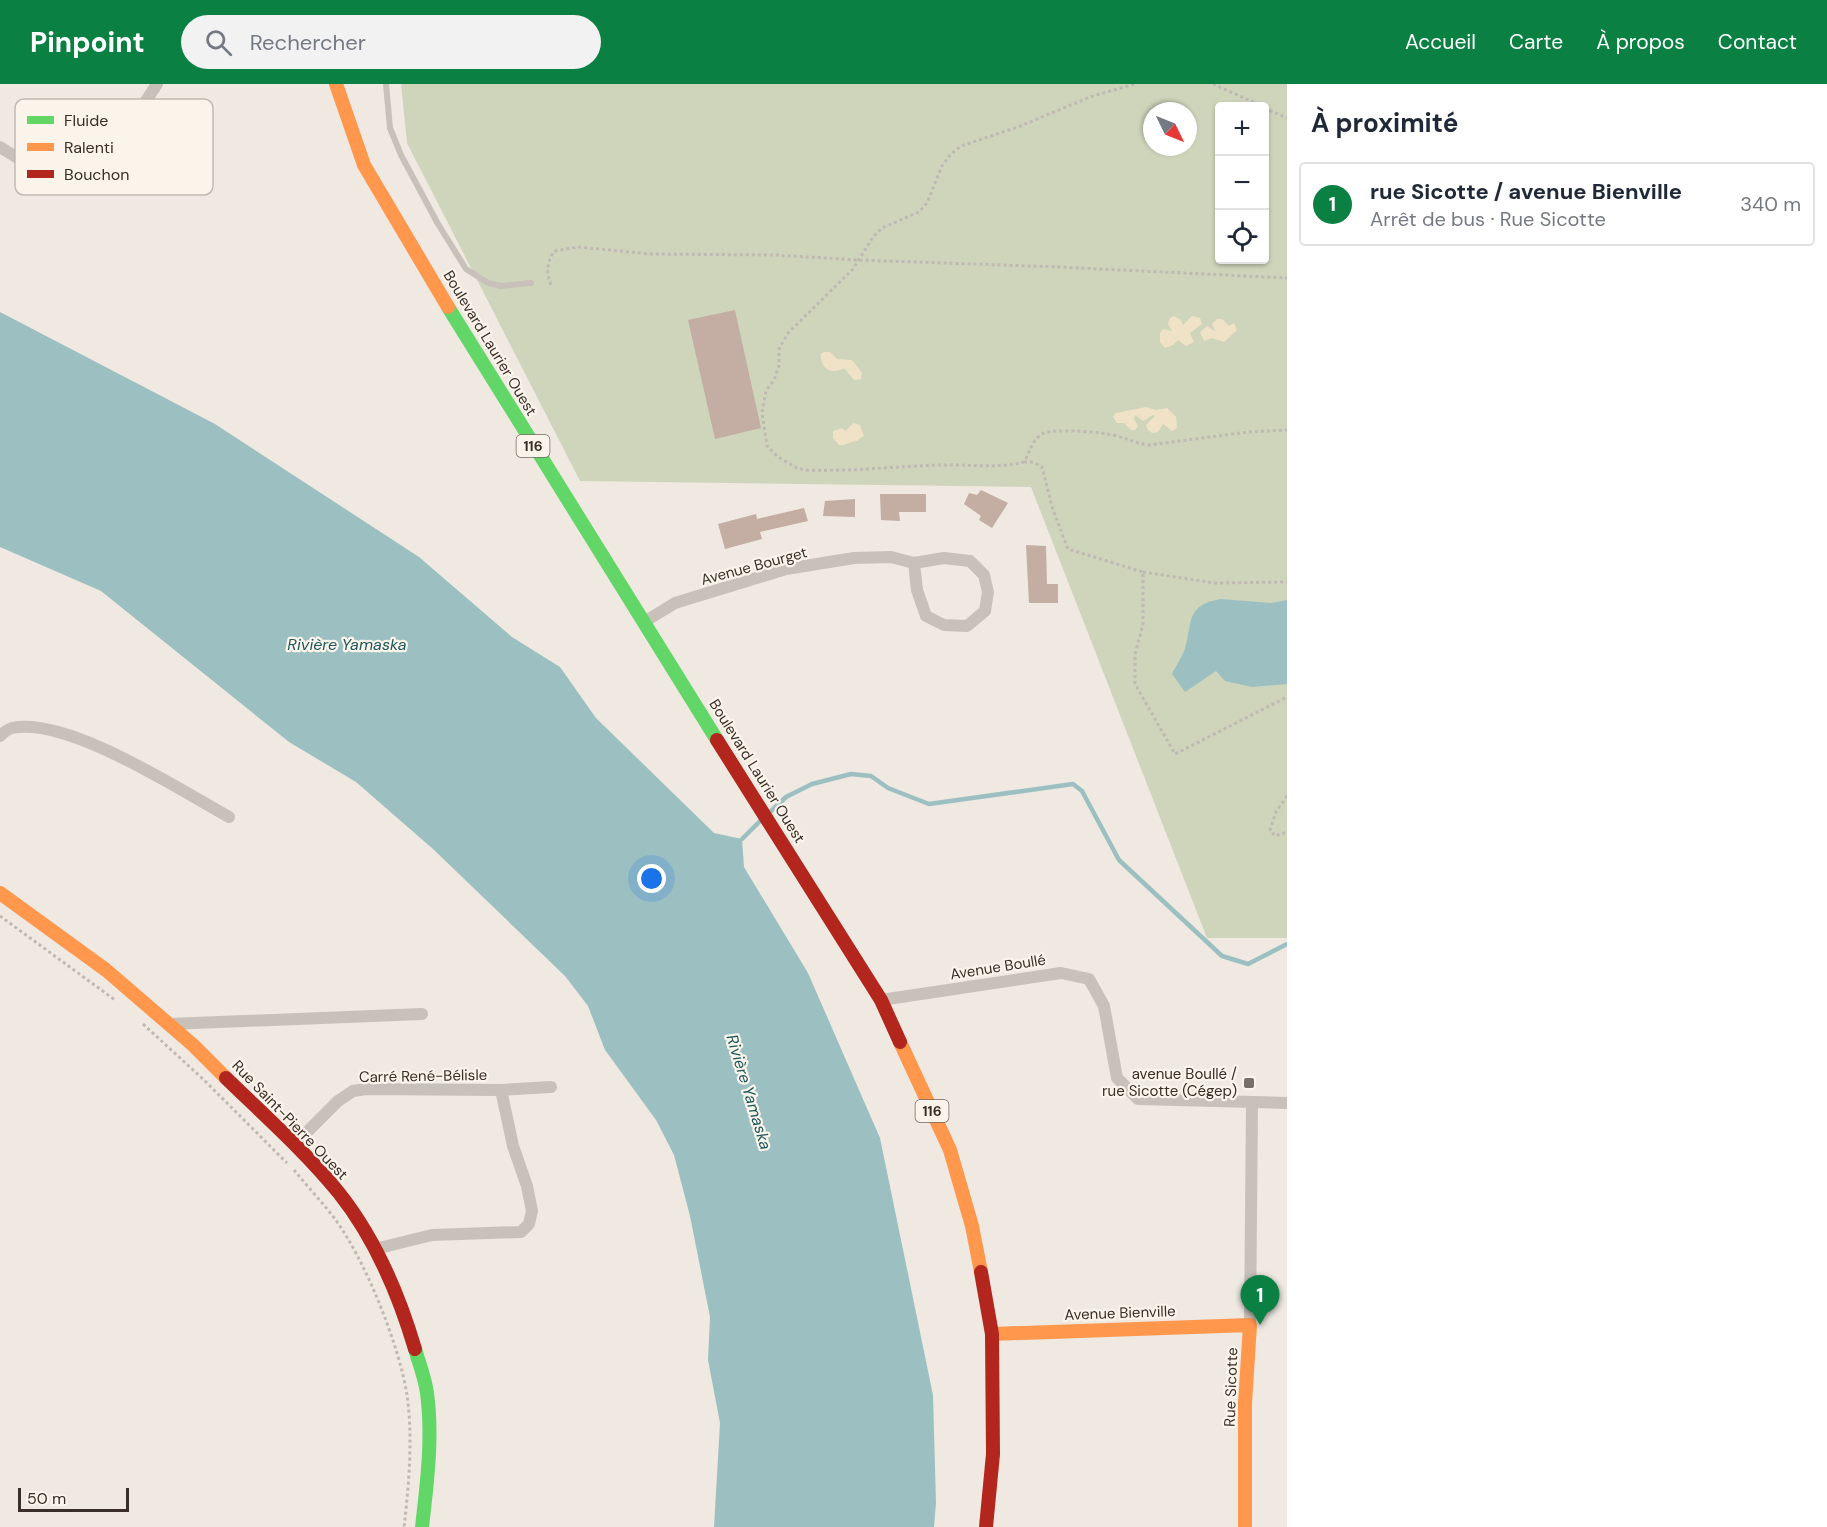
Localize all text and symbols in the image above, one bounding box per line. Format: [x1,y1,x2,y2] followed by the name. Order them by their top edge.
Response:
[181,15,601,69] search box
[30,24,145,61] text: Pinpoint
[202,26,235,59] icon: search
[250,28,366,57] text: Rechercher
[1405,28,1476,56] text: Accueil
[1509,28,1563,56] text: Carte
[1596,28,1685,56] text: À propos
[1718,28,1797,56] text: Contact
[15,99,213,195] legend
[1143,102,1197,156] north arrow
[1215,102,1269,264] map controls
[1215,102,1269,156] button: +
[1311,106,1458,140] text: À proximité
[64,110,108,131] text: Fluide
[64,137,114,158] text: Ralenti
[1215,156,1269,210] button: −
[64,164,129,185] text: Bouchon
[1370,177,1682,206] text: rue Sicotte / avenue Bienville
[1329,191,1336,217] text: 1
[1740,191,1801,217] text: 340 m
[1370,206,1606,232] text: Arrêt de bus · Rue Sicotte
[1215,210,1269,264] button: locate
[439,267,541,419] street label: Boulevard Laurier Ouest
[516,435,550,457] road number: 116
[699,542,809,590] street label: Avenue Bourget
[287,634,407,655] water label: Rivière Yamaska
[704,695,810,847] street label: Boulevard Laurier Ouest
[637,864,666,893] your location
[949,950,1047,984] street label: Avenue Boullé
[722,1032,777,1152] water label: Rivière Yamaska
[228,1056,353,1184] street label: Rue Saint-Pierre Ouest
[1102,1064,1237,1101] place label: avenue Boullé / rue Sicotte (Cégep)
[359,1065,487,1087] street label: Carré René-Bélisle
[1242,1076,1256,1090] marker: avenue Boullé / rue Sicotte (Cégep)
[916,1100,948,1122] road number: 116
[1240,1276,1280,1325] pin: 1
[1064,1301,1176,1325] street label: Avenue Bienville
[1220,1347,1242,1427] street label: Rue Sicotte
[18,1485,129,1512] scale bar
[27,1488,66,1509] text: 50 m

